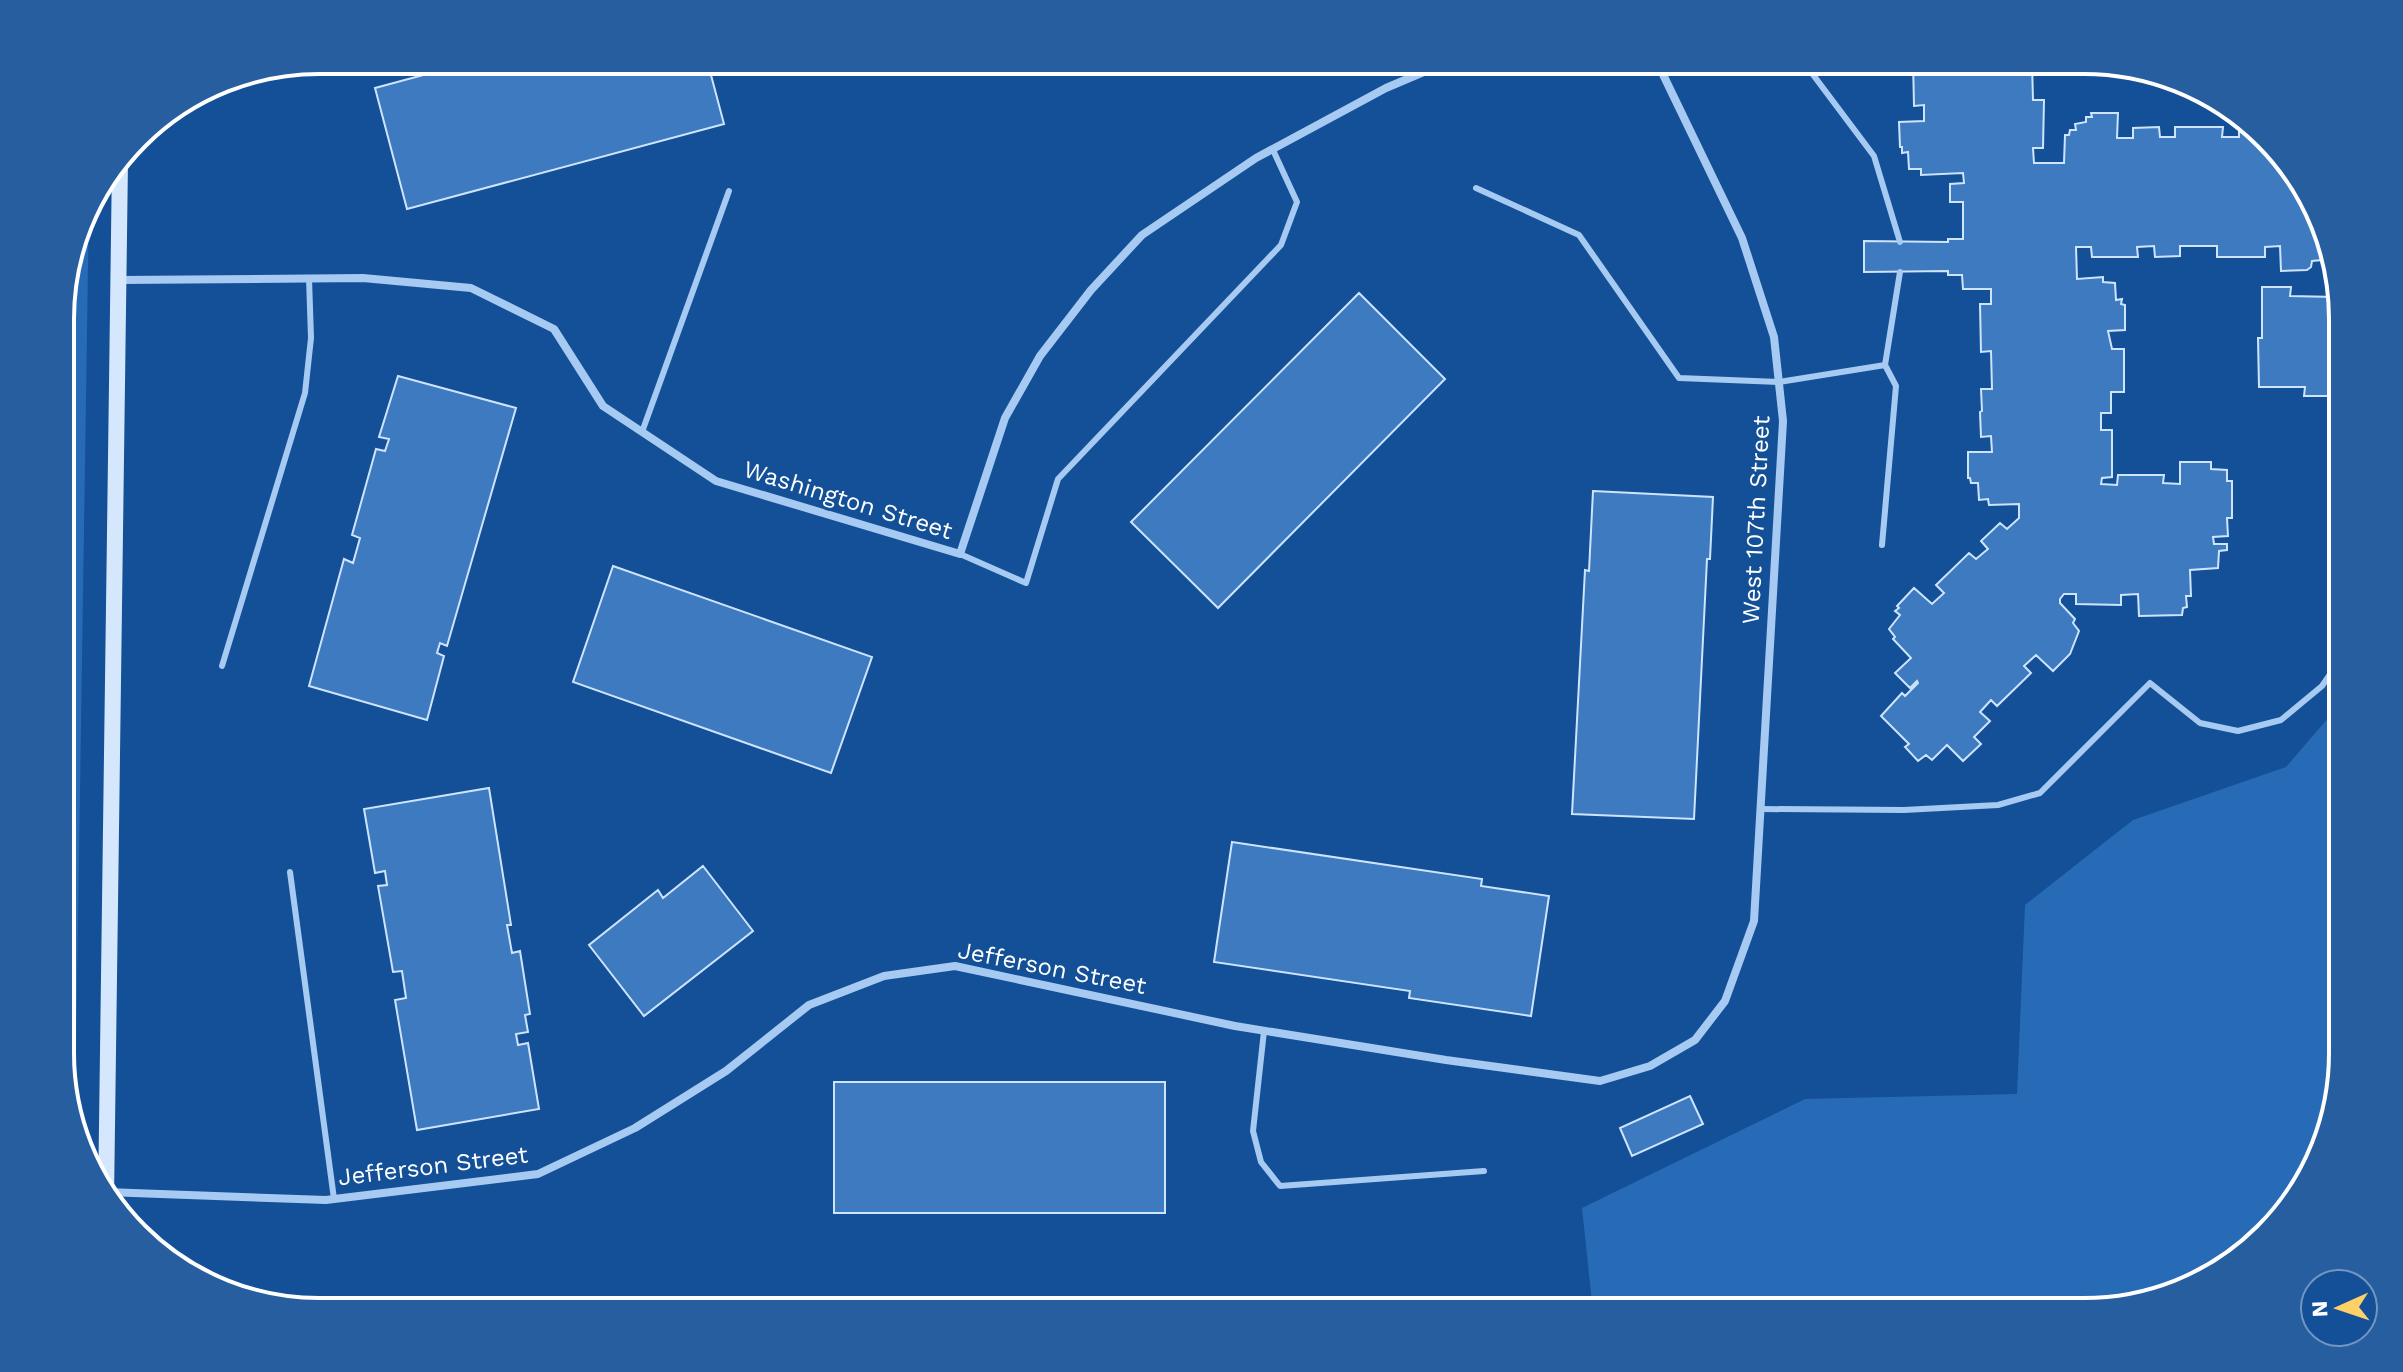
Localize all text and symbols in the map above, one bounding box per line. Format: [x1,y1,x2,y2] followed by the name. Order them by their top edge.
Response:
[1737,415,1775,625] street label: West 107th Street
[740,455,956,545] street label: Washington Street
[956,936,1148,1000] street label: Jefferson Street
[336,1140,530,1192] street label: Jefferson Street
[2299,1268,2379,1348] north arrow
[2307,1300,2332,1318] text: N

